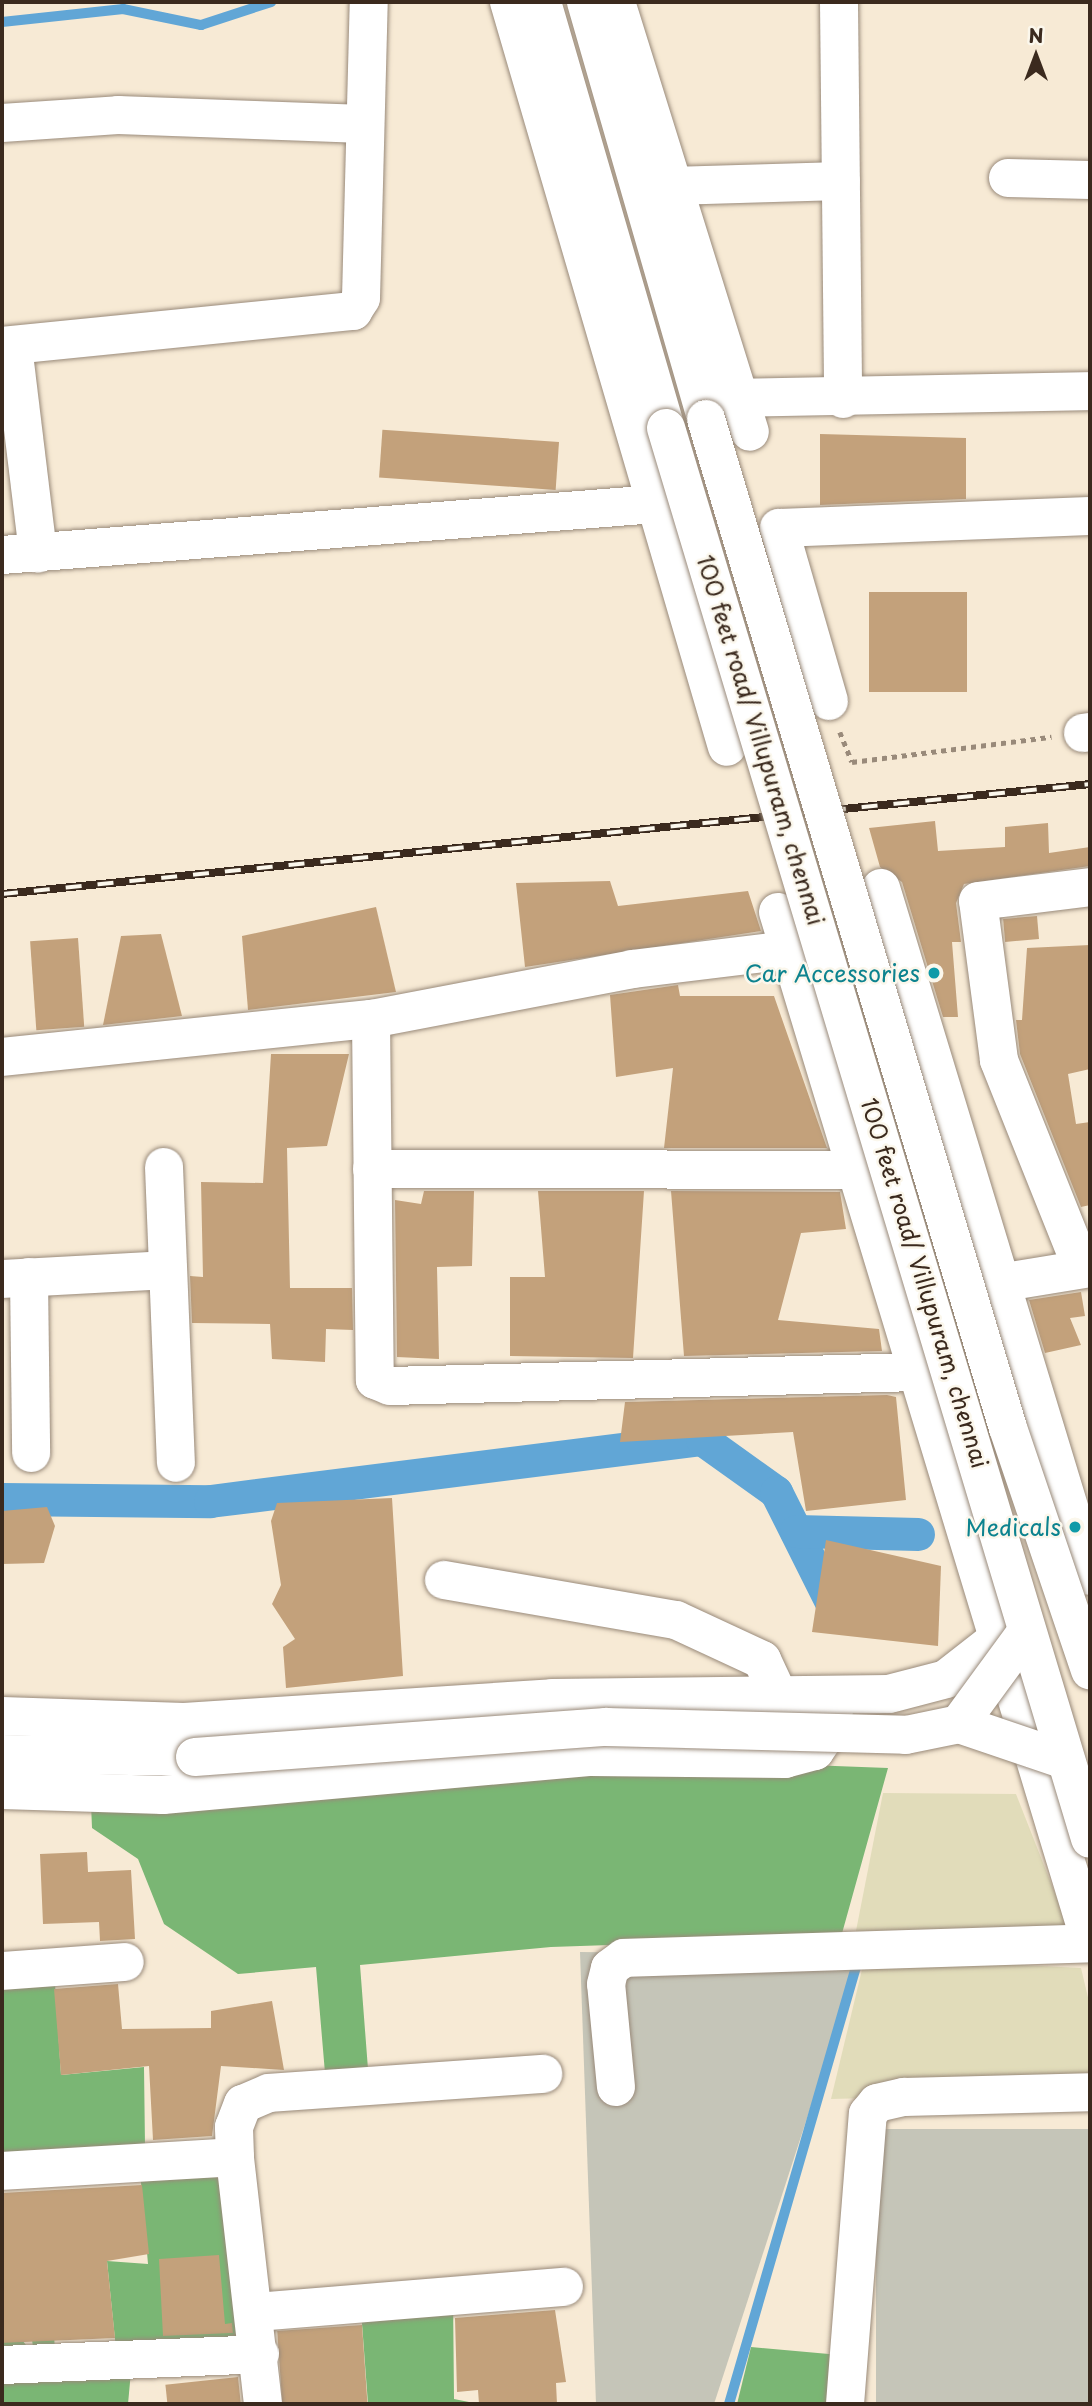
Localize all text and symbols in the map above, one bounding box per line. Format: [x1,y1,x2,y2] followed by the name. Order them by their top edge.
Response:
[1001,21,1071,91] north arrow
[1028,21,1044,49] text: N
[691,550,831,930] street label: 100 feet road/ Villupuram, chennai
[745,959,920,987] place label: Car Accessories
[926,965,942,981] marker: Car Accessories
[855,1093,995,1473] street label: 100 feet road/ Villupuram, chennai
[965,1513,1061,1541] place label: Medicals
[1067,1519,1083,1535] marker: Medicals

